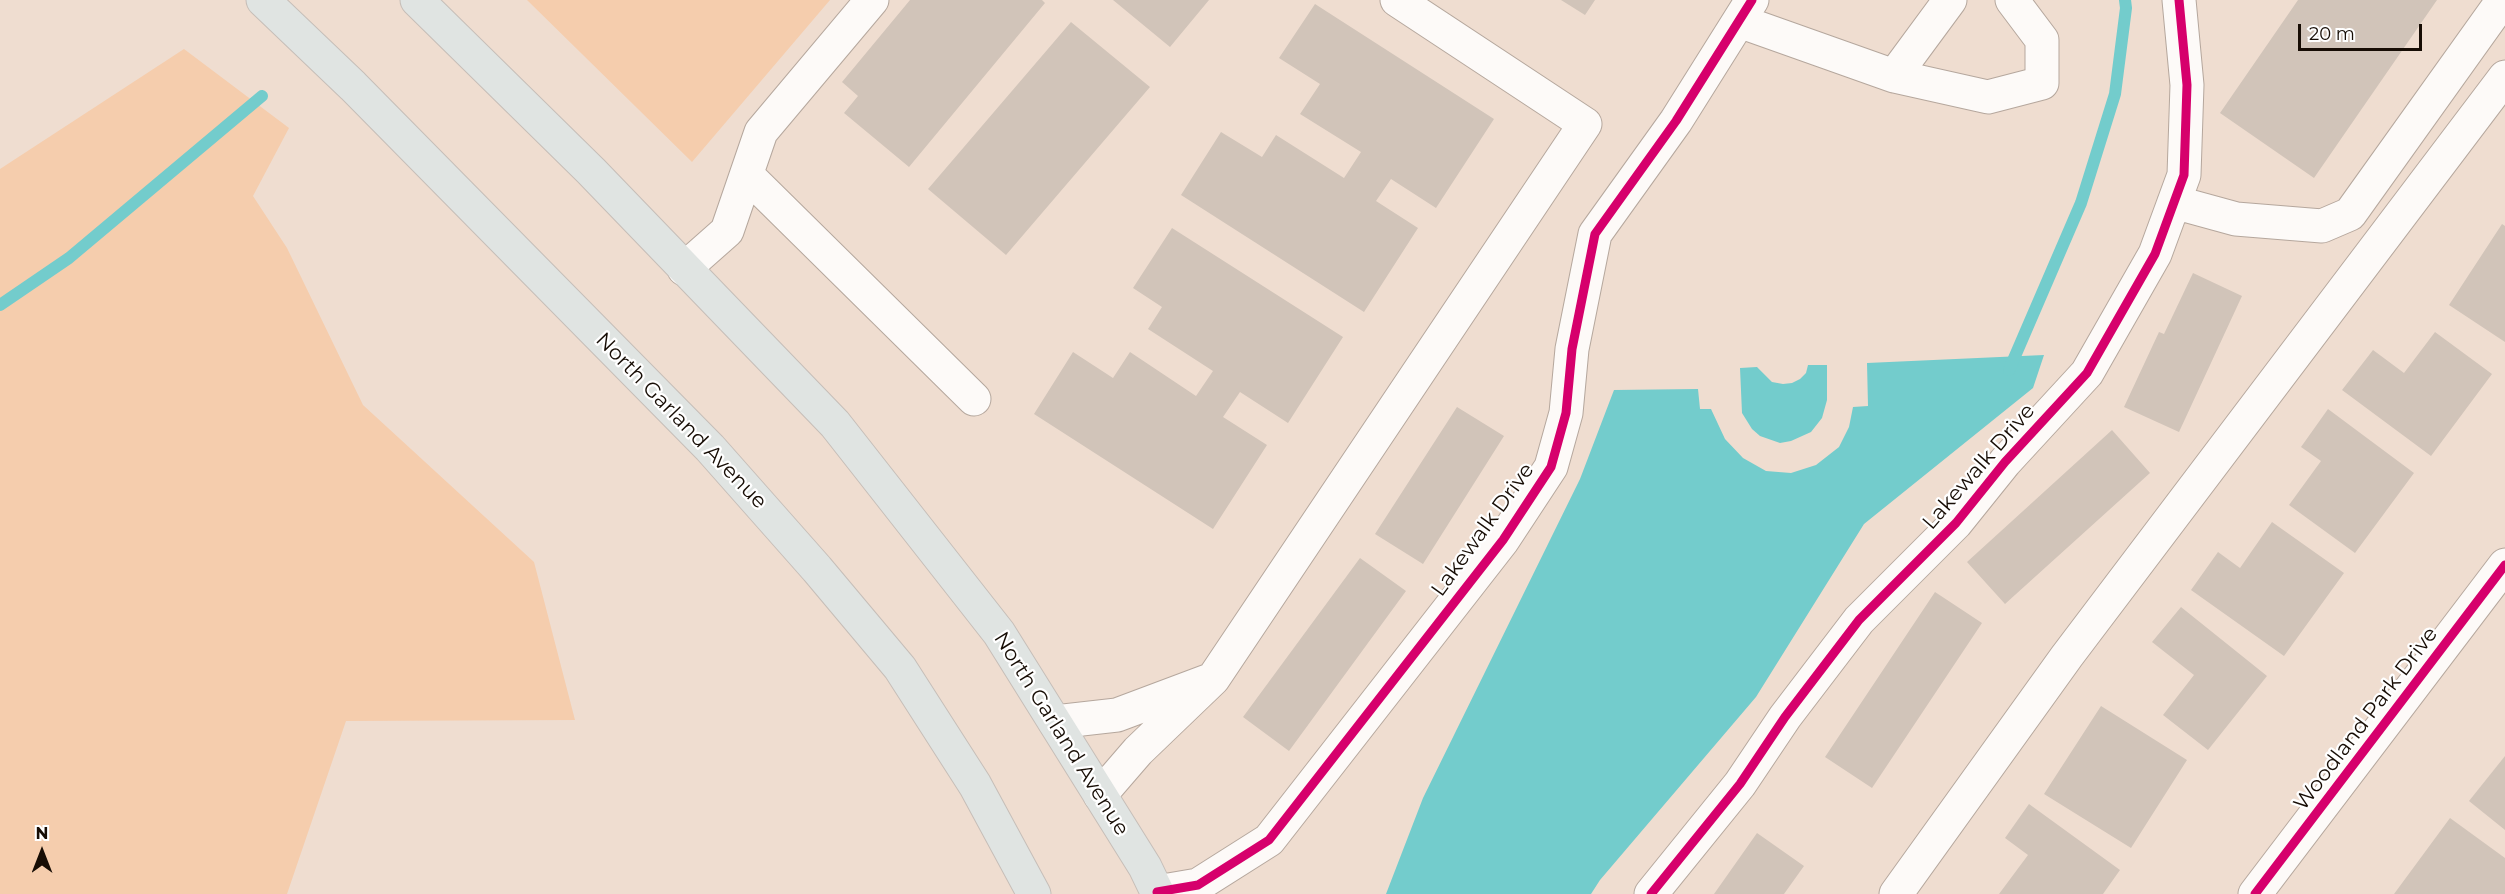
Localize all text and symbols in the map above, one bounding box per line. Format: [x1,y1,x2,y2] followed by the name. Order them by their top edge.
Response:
[2301,12,2426,50] scale bar
[2309,23,2355,45] text: 20 m
[590,328,772,514] street label: North Garland Avenue
[1917,399,2041,535] street label: Lakewalk Drive
[1426,458,1540,602] street label: Lakewalk Drive
[2289,622,2443,816] street label: Woodland Park Drive
[988,628,1134,840] street label: North Garland Avenue
[12,822,72,882] north arrow
[36,824,48,843] text: N

